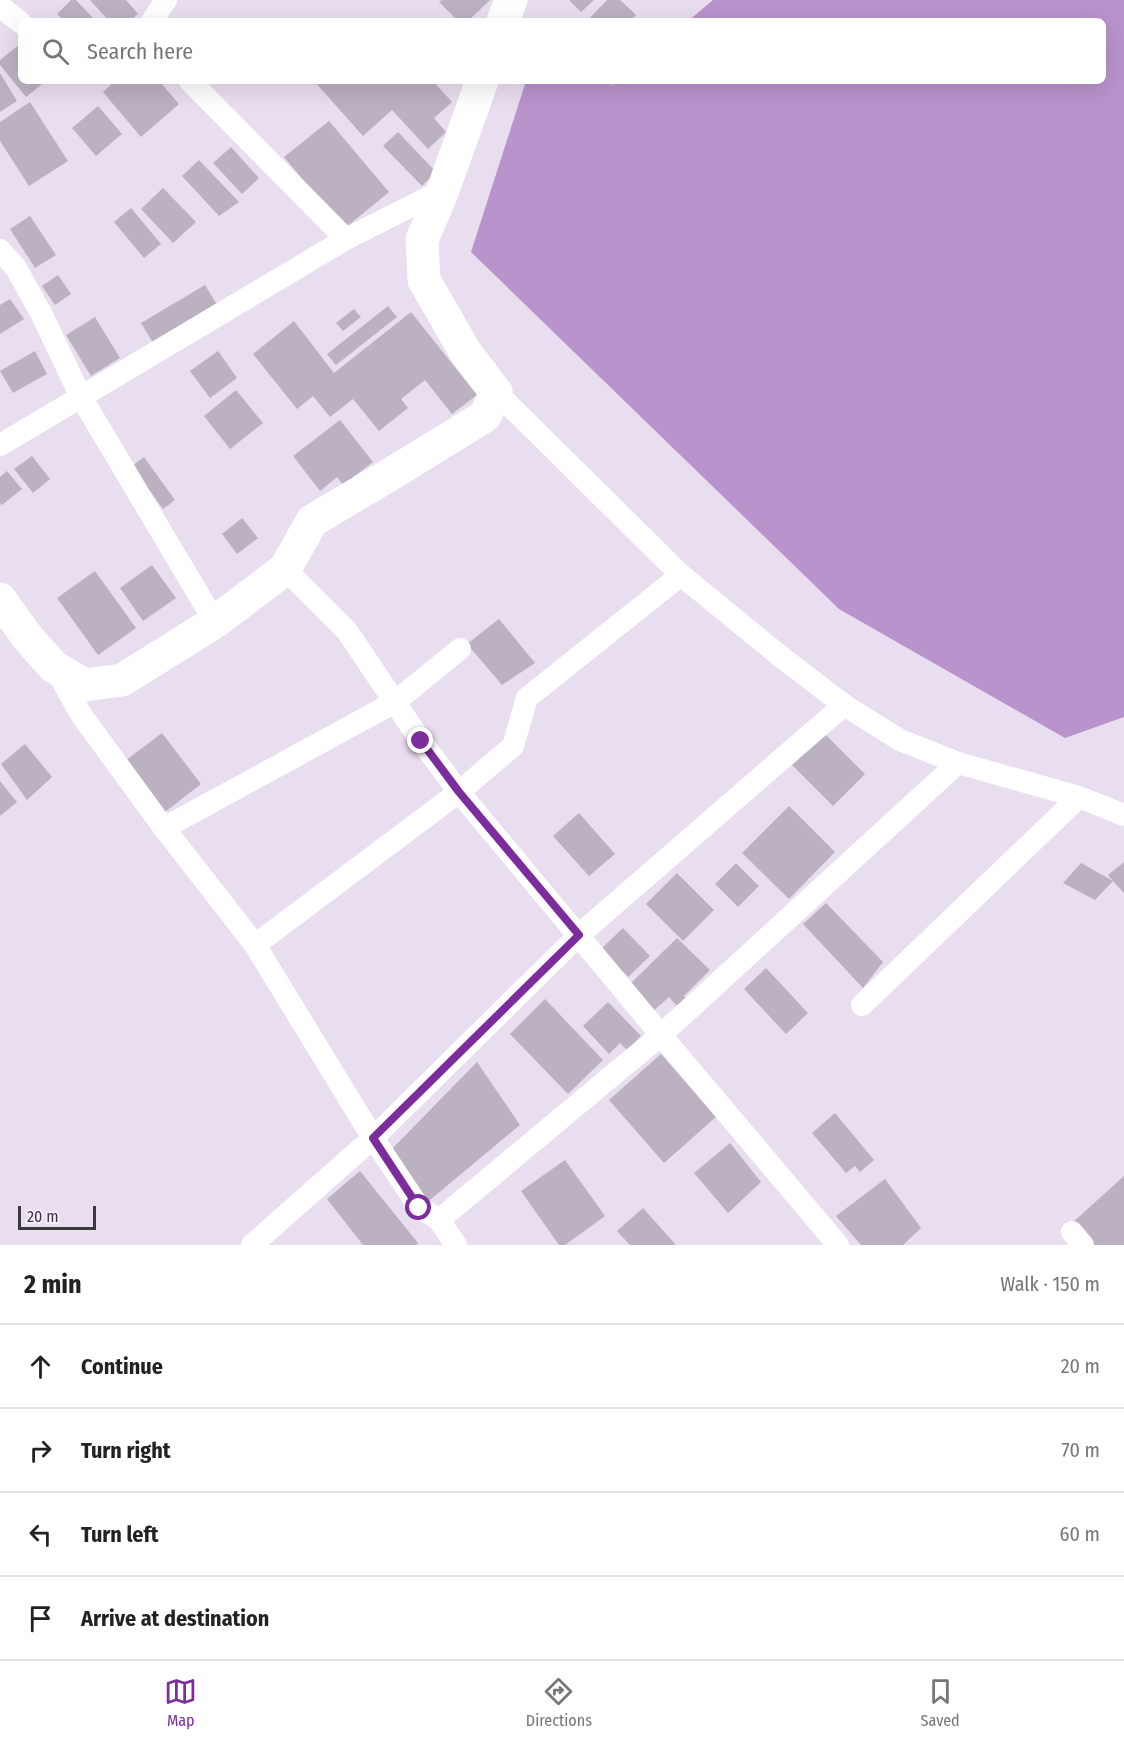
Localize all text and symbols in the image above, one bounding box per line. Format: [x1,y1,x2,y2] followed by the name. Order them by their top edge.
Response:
[18,18,1106,84] search box
[39,35,72,68] icon: search
[87,38,193,65] text: Search here
[407,727,433,753] route end
[405,1194,431,1220] route start
[18,1203,96,1230] scale bar
[27,1207,58,1226] text: 20 m
[24,1269,82,1300] text: 2 min
[1000,1272,1100,1296] text: Walk · 150 m
[24,1350,57,1383] icon: ahead
[81,1353,163,1380] text: Continue
[1061,1354,1100,1378] text: 20 m
[24,1434,57,1467] icon: right
[81,1437,170,1464] text: Turn right
[1062,1438,1100,1462] text: 70 m
[24,1518,57,1551] icon: left
[81,1521,159,1548] text: Turn left
[1060,1522,1100,1546] text: 60 m
[24,1602,57,1635] icon: arrive
[81,1605,269,1632] text: Arrive at destination
[164,1675,197,1730] tab: Map
[526,1675,592,1730] tab: Directions
[921,1675,960,1730] tab: Saved

